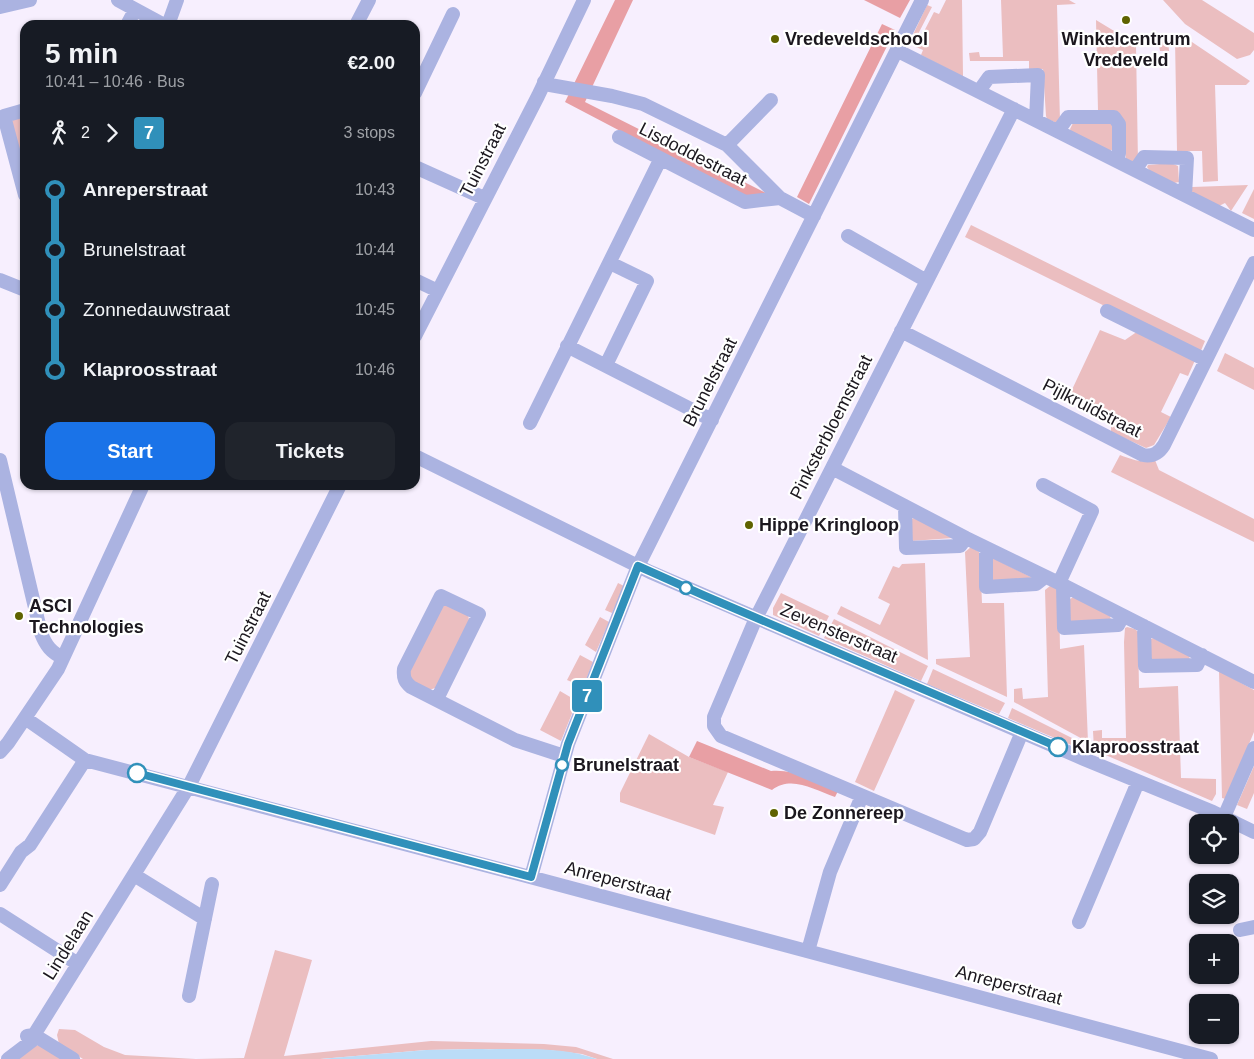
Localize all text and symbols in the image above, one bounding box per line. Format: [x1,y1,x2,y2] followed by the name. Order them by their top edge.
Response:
[1120,14,1132,26] marker: Winkelcentrum Vredeveld
[785,29,928,49] place label: Vredeveldschool
[1062,29,1190,70] place label: Winkelcentrum Vredeveld
[769,33,781,45] marker: Vredeveldschool
[45,38,118,69] text: 5 min
[347,52,395,73] text: €2.00
[45,73,185,90] text: 10:41 – 10:46 · Bus
[636,118,750,190] street label: Lisdoddestraat
[45,119,73,147] icon: walk
[98,119,126,147] icon: forward
[456,120,510,200] street label: Tuinstraat
[144,123,154,143] text: 7
[81,124,90,141] text: 2
[343,124,395,141] text: 3 stops
[83,179,208,200] text: Anreperstraat
[355,181,395,198] text: 10:43
[83,239,185,260] text: Brunelstraat
[355,241,395,258] text: 10:44
[83,299,230,320] text: Zonnedauwstraat
[355,301,395,318] text: 10:45
[679,334,741,430] street label: Brunelstraat
[786,352,876,502] street label: Pinksterbloemstraat
[83,359,217,380] text: Klaproosstraat
[355,361,395,378] text: 10:46
[1039,375,1145,441] street label: Pijlkruidstraat
[45,422,215,480] button: Start
[225,422,395,480] button: Tickets
[759,515,899,535] place label: Hippe Kringloop
[743,519,755,531] marker: Hippe Kringloop
[679,581,693,595] unlabelled marker
[221,588,275,668] street label: Tuinstraat
[29,596,144,637] place label: ASCI Technologies
[778,599,900,667] street label: Zevensterstraat
[13,610,25,622] marker: ASCI Technologies
[571,680,603,712] line badge: 7
[582,686,592,706] text: 7
[1048,737,1068,757] marker: Klaproosstraat
[1072,737,1199,757] place label: Klaproosstraat
[573,755,679,775] place label: Brunelstraat
[555,758,569,772] marker: Brunelstraat
[127,763,147,783] unlabelled marker
[784,803,904,823] place label: De Zonnereep
[768,807,780,819] marker: De Zonnereep
[1189,814,1239,1044] map controls
[1189,814,1239,864] button: locate
[563,857,673,905] street label: Anreperstraat
[1189,874,1239,924] button: layers
[39,907,97,983] street label: Lindelaan
[1189,934,1239,984] button: +
[954,961,1064,1009] street label: Anreperstraat
[1189,994,1239,1044] button: −

